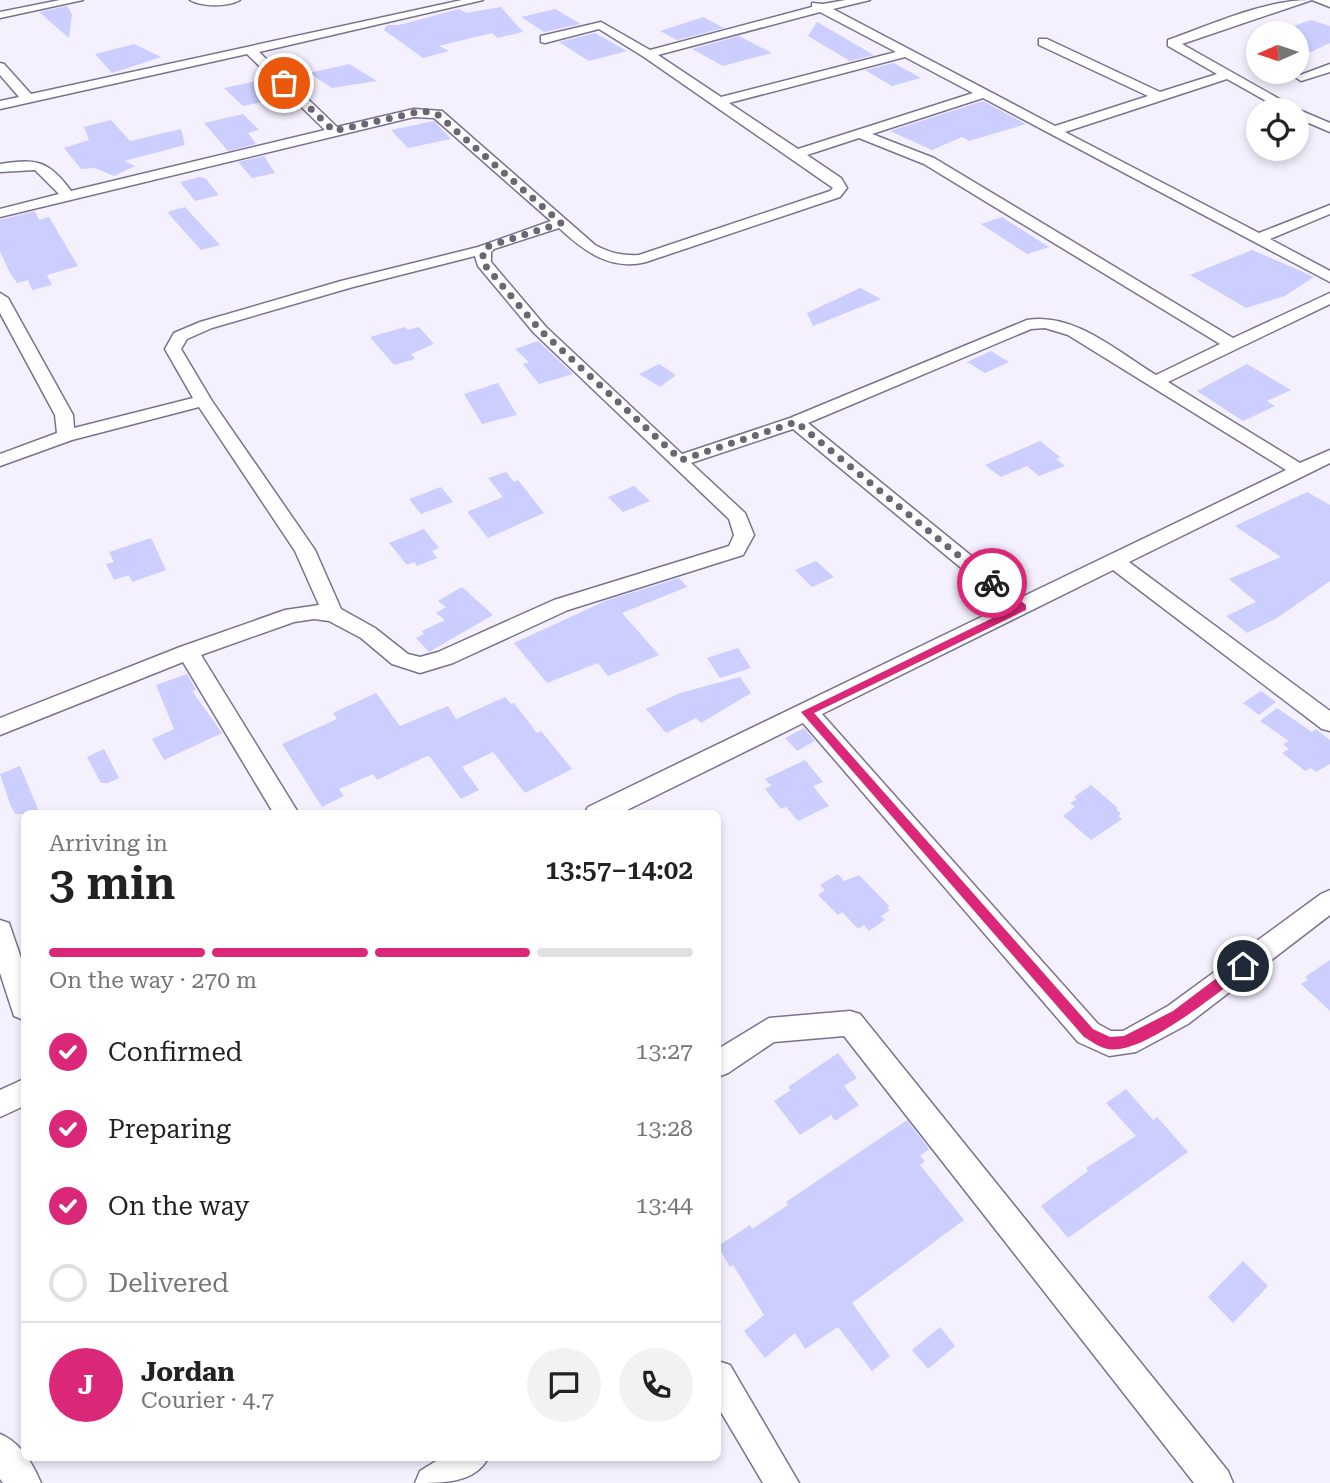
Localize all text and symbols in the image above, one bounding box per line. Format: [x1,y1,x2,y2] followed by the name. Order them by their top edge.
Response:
[1246,21,1309,84] north arrow
[1246,21,1309,161] map controls
[254,53,314,113] pin
[265,64,303,102] icon: bag
[1246,98,1309,161] button: locate
[957,548,1027,618] courier
[973,564,1011,602] icon: bike
[49,830,168,857] text: Arriving in
[545,855,693,885] text: 13:57–14:02
[49,856,176,910] text: 3 min
[1213,936,1273,996] pin
[1224,947,1262,985] icon: home
[49,967,257,994] text: On the way · 270 m
[49,1033,87,1071] icon: check
[108,1037,243,1067] text: Confirmed
[636,1038,693,1065] text: 13:27
[49,1110,87,1148] icon: check
[108,1114,231,1144] text: Preparing
[636,1115,693,1142] text: 13:28
[49,1187,87,1225] icon: check
[108,1191,249,1221] text: On the way
[636,1192,693,1219] text: 13:44
[108,1268,229,1298] text: Delivered
[527,1348,601,1422] button: chat
[619,1348,693,1422] button: phone
[141,1357,235,1387] text: Jordan
[78,1370,94,1400] text: J
[141,1387,274,1414] text: Courier · 4.7

